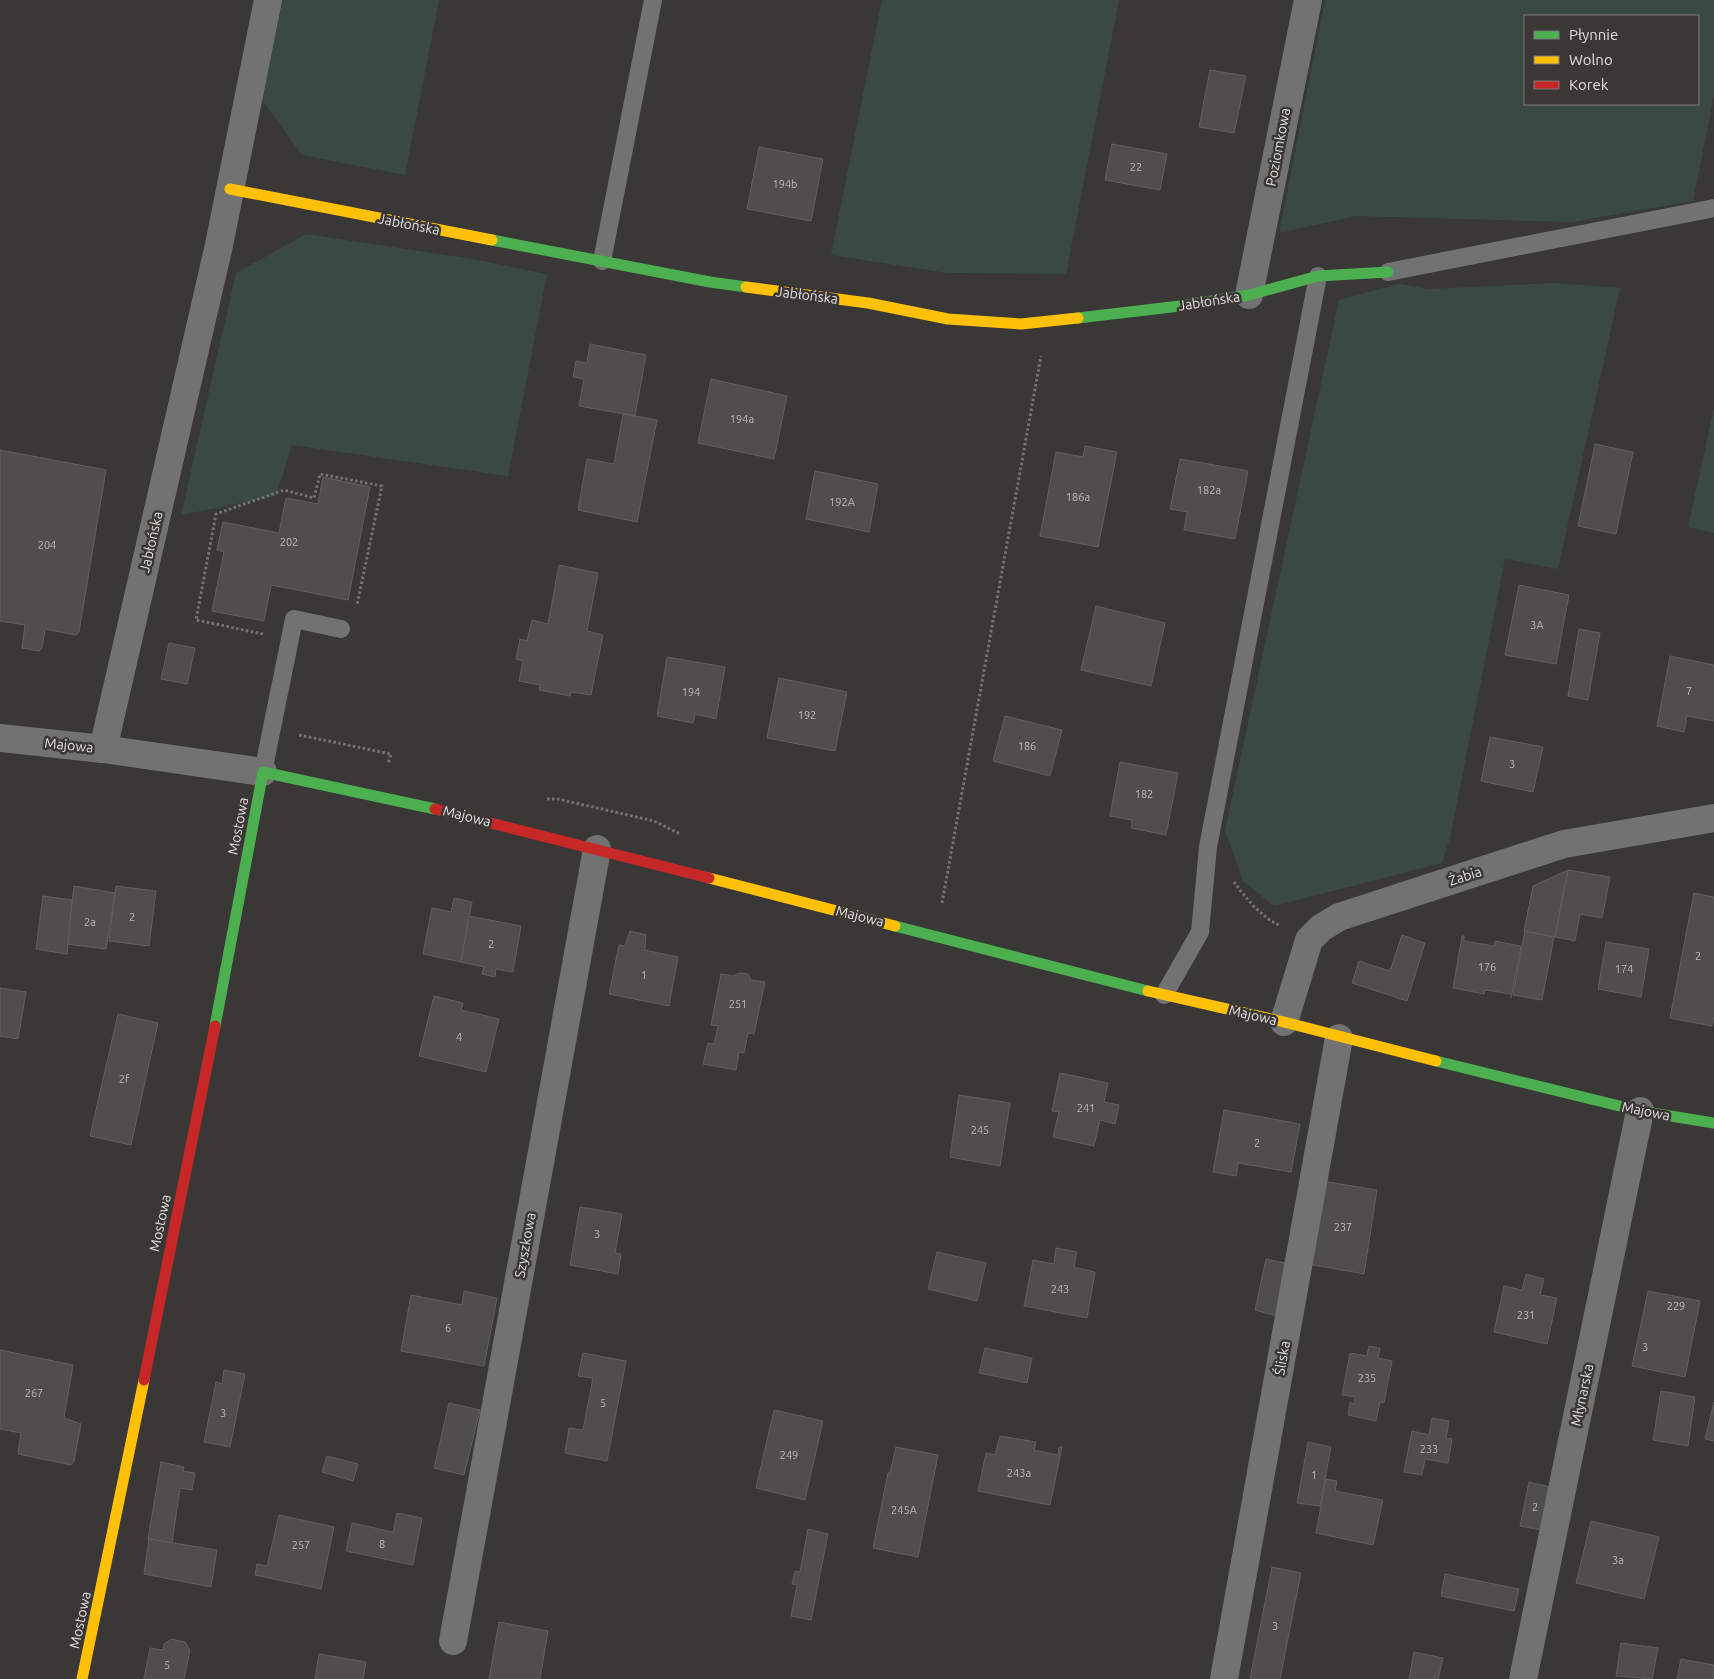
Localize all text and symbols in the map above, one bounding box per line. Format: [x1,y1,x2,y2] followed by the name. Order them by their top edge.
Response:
[1524,15,1699,105] legend
[1569,26,1618,43] text: Płynnie
[1569,51,1613,68] text: Wolno
[1569,76,1609,93] text: Korek
[1263,106,1293,188] street label: Poziomkowa
[1130,161,1142,173] house number: 22
[772,178,798,190] house number: 194b
[377,210,441,238] street label: Jabłońska
[775,283,839,307] street label: Jabłońska
[1177,288,1241,314] street label: Jabłońska
[730,413,754,425] house number: 194a
[1197,484,1221,496] house number: 182a
[1066,491,1090,503] house number: 186a
[829,496,856,508] house number: 192A
[136,510,166,574] street label: Jabłońska
[280,536,298,548] house number: 202
[38,539,56,551] house number: 204
[1530,619,1545,631] house number: 3A
[1686,685,1692,697] house number: 7
[682,686,700,698] house number: 194
[798,709,816,721] house number: 192
[44,734,94,756] street label: Majowa
[1018,740,1036,752] house number: 186
[1509,758,1515,770] house number: 3
[1135,788,1153,800] house number: 182
[225,796,251,856] street label: Mostowa
[441,802,493,830] street label: Majowa
[1446,863,1484,889] street label: Żabia
[834,902,886,930] street label: Majowa
[129,911,135,923] house number: 2
[84,916,96,928] house number: 2a
[488,938,494,950] house number: 2
[1695,950,1701,962] house number: 2
[1478,961,1496,973] house number: 176
[1615,963,1633,975] house number: 174
[641,969,647,981] house number: 1
[729,998,747,1010] house number: 251
[1227,1002,1279,1028] street label: Majowa
[456,1031,462,1043] house number: 4
[119,1073,130,1085] house number: 2f
[1620,1098,1672,1124] street label: Majowa
[1077,1102,1095,1114] house number: 241
[971,1124,989,1136] house number: 245
[1254,1137,1260,1149] house number: 2
[146,1193,174,1253] street label: Mostowa
[511,1211,539,1279] street label: Szyszkowa
[1334,1221,1352,1233] house number: 237
[594,1228,600,1240] house number: 3
[1051,1283,1069,1295] house number: 243
[1667,1300,1685,1312] house number: 229
[1517,1309,1535,1321] house number: 231
[445,1322,451,1334] house number: 6
[1270,1339,1293,1376] street label: Śliska
[1642,1341,1648,1353] house number: 3
[1568,1362,1596,1428] street label: Młynarska
[1358,1372,1376,1384] house number: 235
[25,1387,43,1399] house number: 267
[600,1397,606,1409] house number: 5
[220,1407,226,1419] house number: 3
[1420,1443,1438,1455] house number: 233
[780,1449,798,1461] house number: 249
[1007,1467,1031,1479] house number: 243a
[1311,1469,1317,1481] house number: 1
[1532,1501,1538,1513] house number: 2
[891,1504,918,1516] house number: 245A
[379,1538,385,1550] house number: 8
[292,1539,310,1551] house number: 257
[1612,1554,1624,1566] house number: 3a
[66,1590,94,1650] street label: Mostowa
[1272,1620,1278,1632] house number: 3
[164,1659,170,1671] house number: 5

